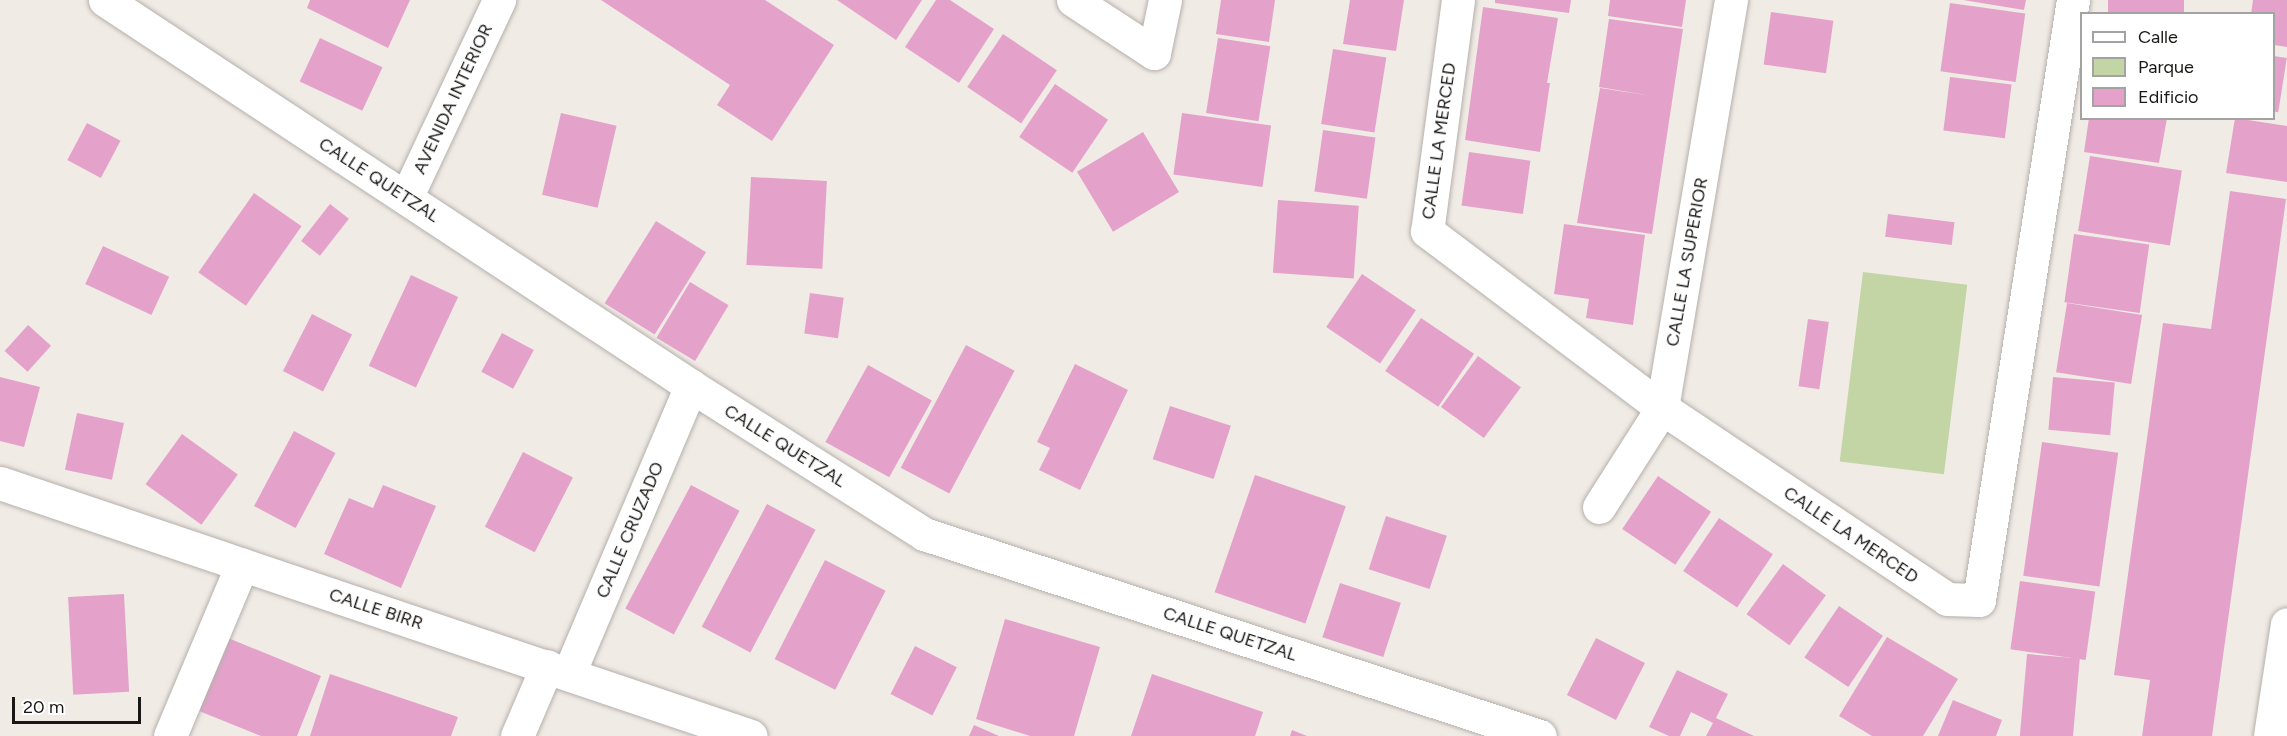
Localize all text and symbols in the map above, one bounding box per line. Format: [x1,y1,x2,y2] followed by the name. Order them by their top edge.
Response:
[2080,12,2275,120] legend
[409,21,497,177] street label: AVENIDA INTERIOR
[2138,26,2178,48] text: Calle
[2138,56,2194,78] text: Parque
[1417,61,1461,221] street label: CALLE LA MERCED
[2138,86,2199,108] text: Edificio
[315,133,443,227] street label: CALLE QUETZAL
[1661,176,1713,348] street label: CALLE LA SUPERIOR
[720,400,850,492] street label: CALLE QUETZAL
[592,459,668,601] street label: CALLE CRUZADO
[1779,482,1923,588] street label: CALLE LA MERCED
[326,584,426,634] street label: CALLE BIRR
[1160,602,1300,666] street label: CALLE QUETZAL
[15,685,144,723] scale bar
[23,696,64,718] text: 20 m

